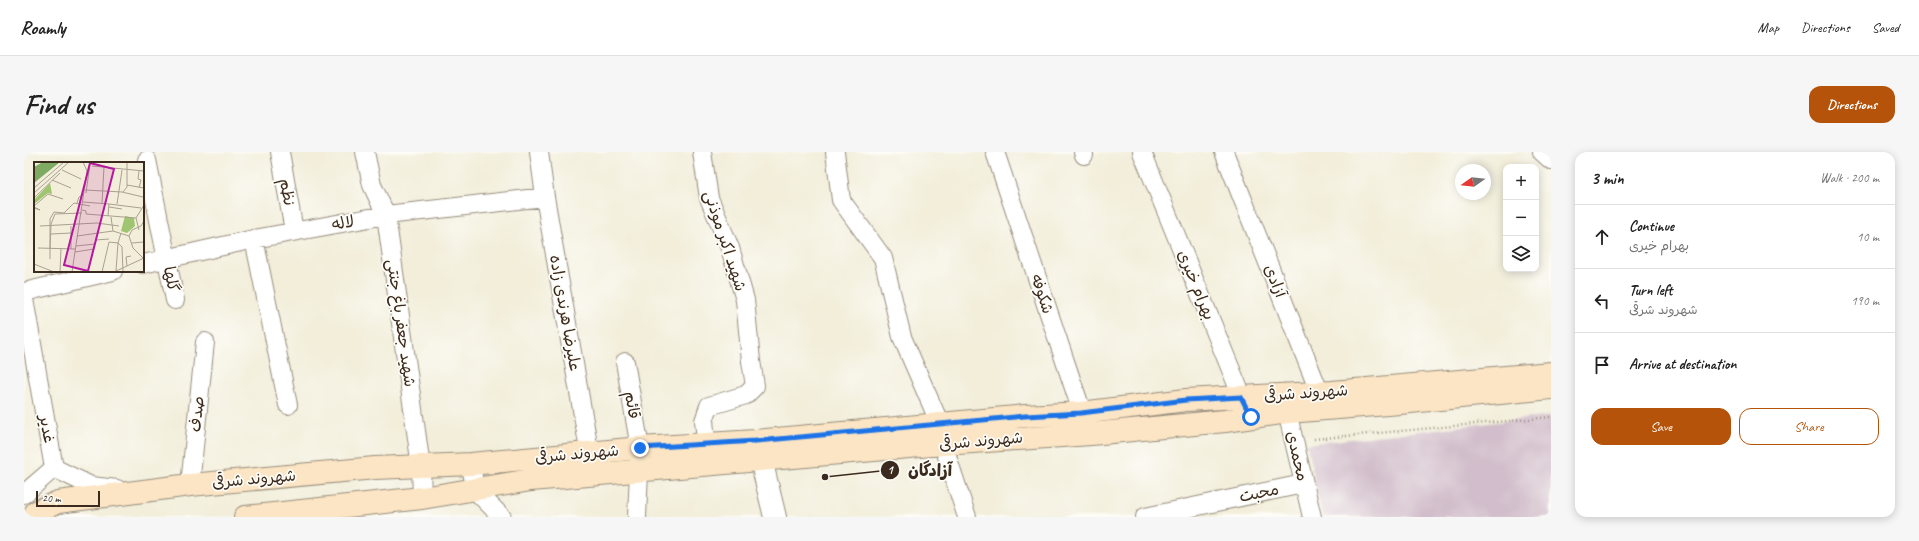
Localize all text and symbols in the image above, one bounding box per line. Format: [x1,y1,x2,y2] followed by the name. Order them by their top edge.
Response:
[20,16,66,40] text: Roamly
[1758,19,1779,36] text: Map
[1801,19,1850,36] text: Directions
[1872,19,1899,36] text: Saved
[1809,86,1895,123] button: Directions
[24,87,94,122] text: Find us
[34,162,144,272] inset map
[1455,164,1491,200] north arrow
[1503,164,1539,272] map controls
[1503,164,1539,200] button: +
[1591,168,1624,189] text: 3 min
[1820,170,1879,186] text: Walk · 200 m
[273,177,299,207] street label: نظم
[699,188,751,294] street label: شهید اکبر موذنی
[1503,200,1539,236] button: −
[330,211,356,235] street label: لاله
[1629,217,1674,236] text: Continue
[1591,226,1613,248] icon: ahead
[1857,229,1879,245] text: 10 m
[1503,236,1539,272] button: layers
[1629,238,1689,254] text: بهرام خیری
[1171,247,1219,324] street label: بهرام خیری
[545,253,585,373] street label: علیرضا هرندی زاده
[381,258,420,388] street label: شهید جعفر باغ جنتی
[1259,262,1291,301] street label: آزادی
[159,265,183,294] street label: گلها
[1026,272,1058,316] street label: شکوفه
[1629,281,1672,300] text: Turn left
[1591,290,1613,312] icon: left
[1851,293,1879,309] text: 190 m
[1629,302,1698,318] text: شهروند شرقی
[1591,354,1613,376] icon: arrive
[1629,355,1736,374] text: Arrive at destination
[1263,379,1349,406] street label: شهروند شرقی
[618,390,644,421] street label: قائم
[185,395,209,433] street label: صدف
[1242,408,1260,426] route start
[1591,408,1731,445] button: Save
[1739,408,1879,445] button: Share
[34,411,59,445] street label: غدیر
[938,426,1024,455] street label: شهروند شرقی
[1282,429,1312,483] street label: محمدی
[534,439,620,468] street label: شهروند شرقی
[631,439,649,457] route end
[880,456,960,485] callout: آزادگان
[908,460,954,481] text: آزادگان
[887,462,894,478] text: 1
[211,464,297,493] street label: شهروند شرقی
[1237,479,1281,507] street label: محبت
[36,489,100,508] scale bar
[42,491,61,505] text: 20 m

